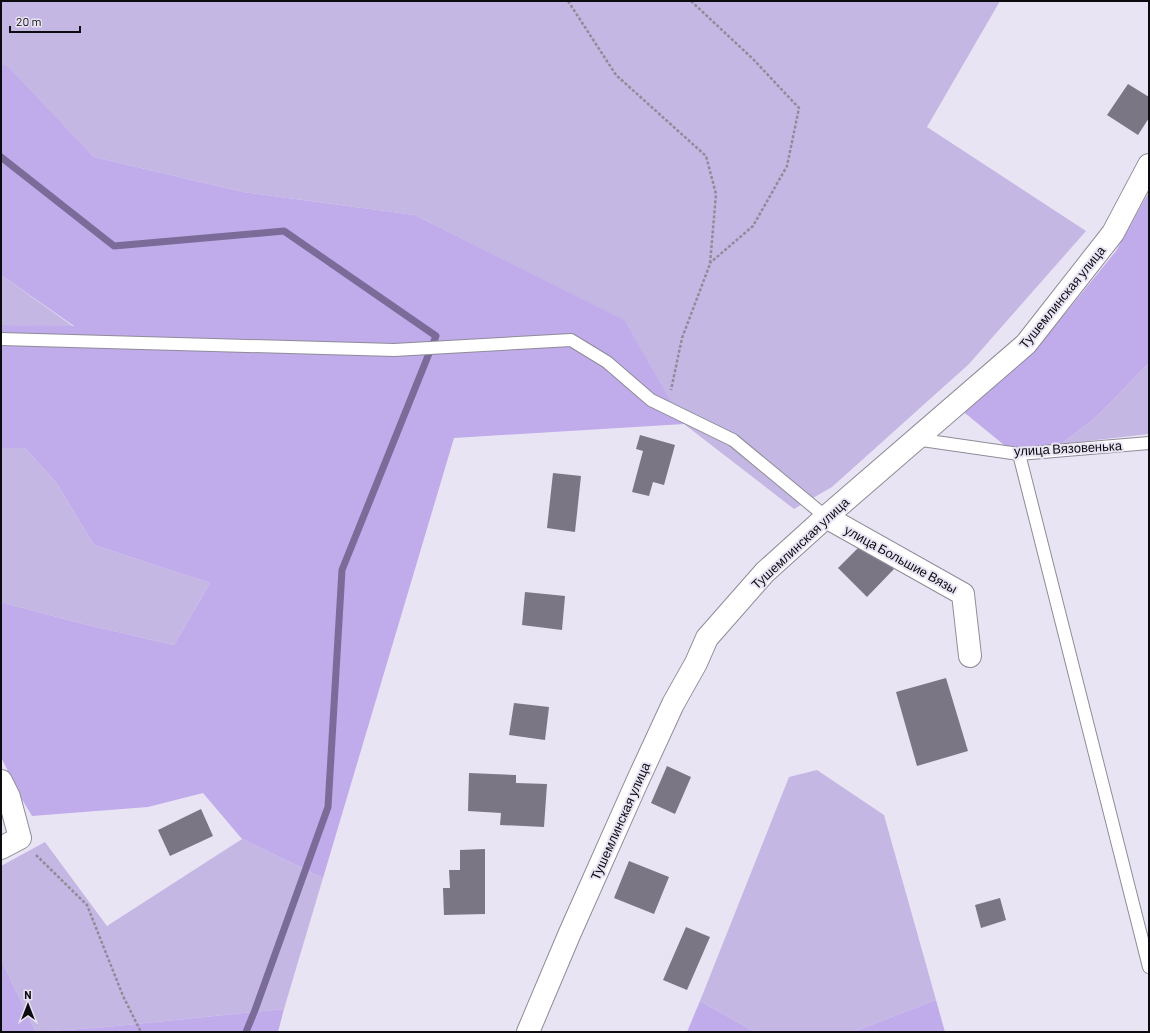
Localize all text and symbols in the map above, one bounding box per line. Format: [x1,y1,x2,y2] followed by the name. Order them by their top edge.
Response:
[10,8,80,34] scale bar
[16,14,42,28] text: 20 m
[1016,242,1109,352] street label: Тушемлинская улица
[1014,437,1123,459] street label: улица Вязовенька
[748,493,853,592] street label: Тушемлинская улица
[842,521,960,597] street label: улица Большие Вязы
[587,759,654,882] street label: Тушемлинская улица
[8,985,48,1025] north arrow
[24,988,32,1001] text: N

